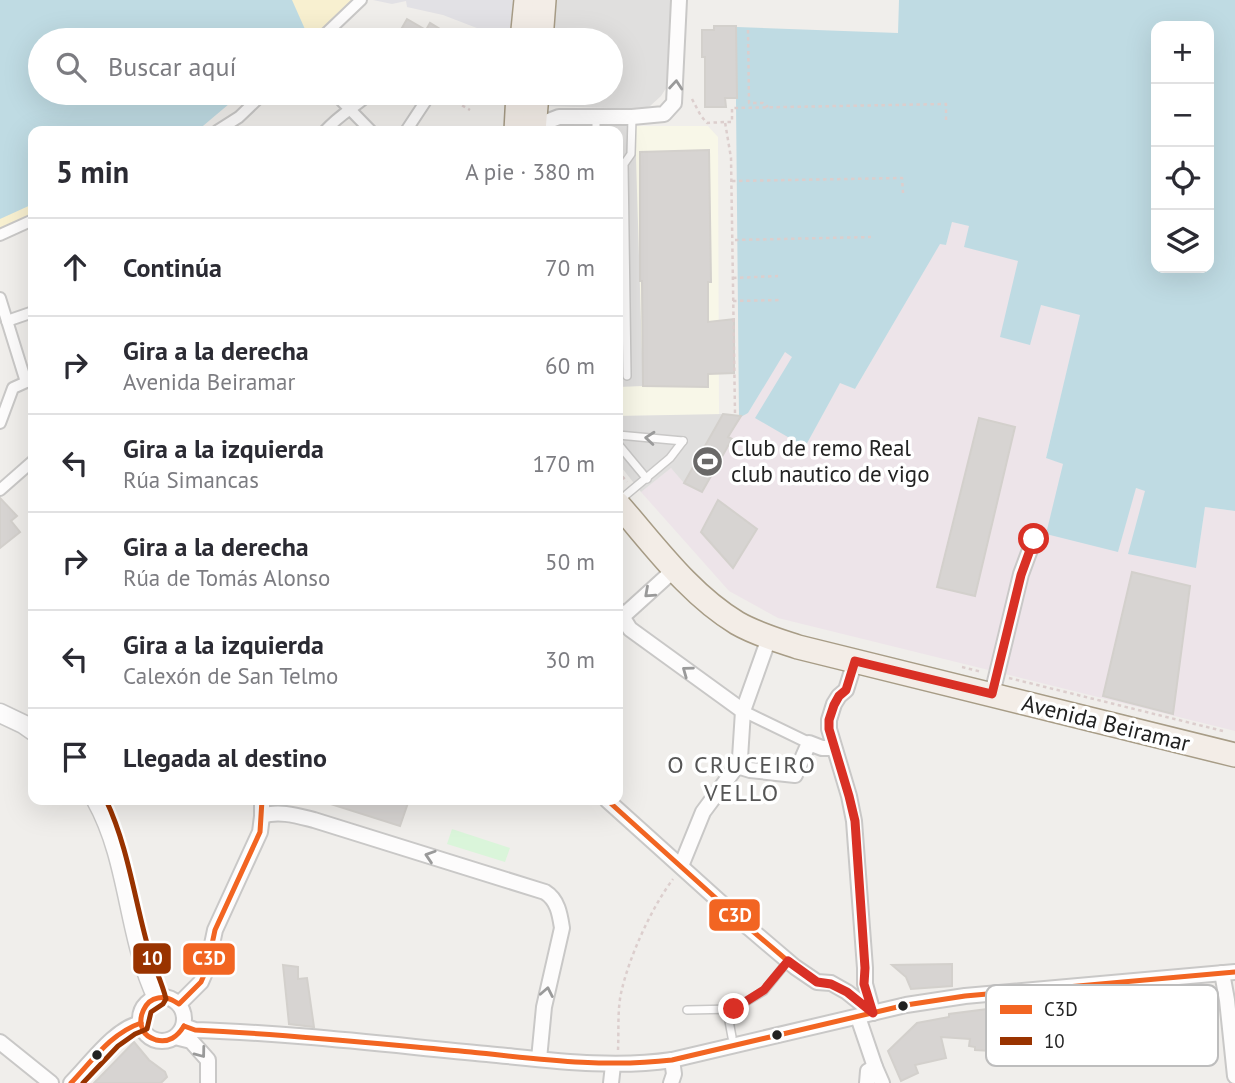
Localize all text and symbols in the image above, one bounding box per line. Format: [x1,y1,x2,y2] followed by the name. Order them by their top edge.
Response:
[1151,21,1214,273] map controls
[1151,21,1214,84] button: +
[28,28,623,105] search box
[52,48,90,86] icon: search
[108,50,236,83] text: Buscar aquí
[668,80,683,91] one-way arrow
[1151,84,1214,147] button: −
[1151,147,1214,210] button: locate
[56,152,129,191] text: 5 min
[465,157,595,186] text: A pie · 380 m
[1151,210,1214,273] button: layers
[56,248,94,286] icon: ahead
[123,251,222,284] text: Continúa
[545,253,595,282] text: 70 m
[123,334,309,367] text: Gira a la derecha
[56,346,94,384] icon: right
[545,351,595,380] text: 60 m
[123,367,295,396] text: Avenida Beiramar
[645,431,656,446] one-way arrow
[123,432,324,465] text: Gira a la izquierda
[731,433,930,488] place label: Club de remo Real club nautico de vigo
[56,444,94,482] icon: left
[691,444,725,478] sports icon: Club de remo Real club nautico de vigo
[533,449,595,478] text: 170 m
[123,465,259,494] text: Rúa Simancas
[1018,523,1049,554] route start
[123,530,309,563] text: Gira a la derecha
[56,542,94,580] icon: right
[545,547,595,576] text: 50 m
[123,563,330,592] text: Rúa de Tomás Alonso
[644,585,657,597] one-way arrow
[123,628,324,661] text: Gira a la izquierda
[56,640,94,678] icon: left
[545,645,595,674] text: 30 m
[123,661,338,690] text: Calexón de San Telmo
[682,667,695,679] one-way arrow
[1019,688,1193,757] street label: Avenida Beiramar
[56,738,94,776] icon: arrive
[123,741,327,774] text: Llegada al destino
[667,749,817,808] district label: O CRUCEIRO VELLO
[424,850,437,864] one-way arrow
[708,898,761,932] line badge: C3D
[718,903,752,927] text: C3D
[132,942,172,975] line badge: 10
[182,942,236,976] line badge: C3D
[141,946,163,970] text: 10
[192,946,226,970] text: C3D
[986,985,1218,1066] legend
[538,986,553,998] one-way arrow
[718,993,749,1024] route end
[1044,997,1078,1021] text: C3D
[896,999,910,1013] unlabelled marker
[770,1028,784,1042] unlabelled marker
[1044,1029,1065,1053] text: 10
[192,1046,205,1058] one-way arrow
[90,1048,104,1062] unlabelled marker

